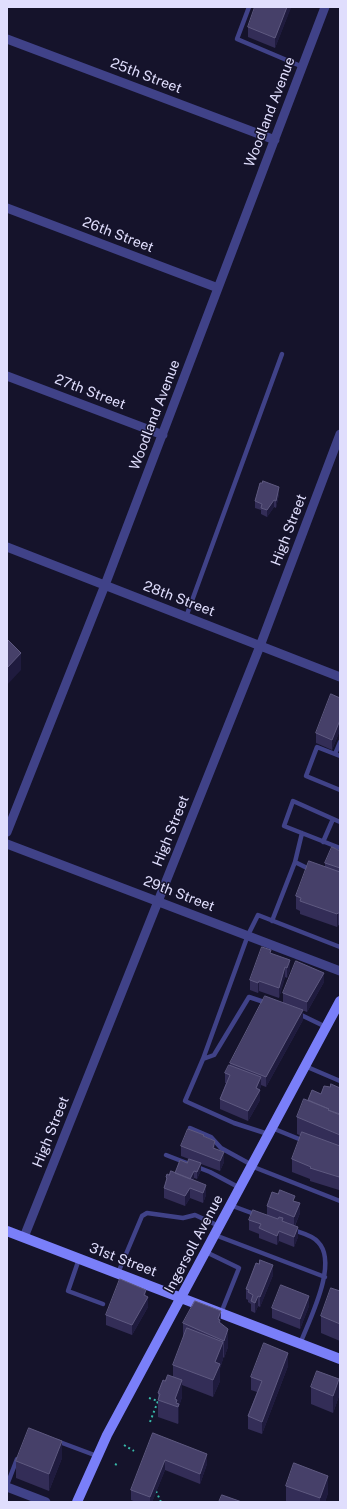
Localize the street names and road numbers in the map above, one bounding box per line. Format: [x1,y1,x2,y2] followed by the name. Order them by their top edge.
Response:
[241,54,299,170] street label: Woodland Avenue
[108,55,184,97] street label: 25th Street
[80,214,156,256] street label: 26th Street
[126,357,184,473] street label: Woodland Avenue
[52,371,128,413] street label: 27th Street
[268,492,310,568] street label: High Street
[141,578,217,620] street label: 28th Street
[149,793,193,869] street label: High Street
[141,873,217,915] street label: 29th Street
[29,1094,73,1170] street label: High Street
[161,1192,227,1296] street label: Ingersoll Avenue
[87,1239,159,1281] street label: 31st Street

